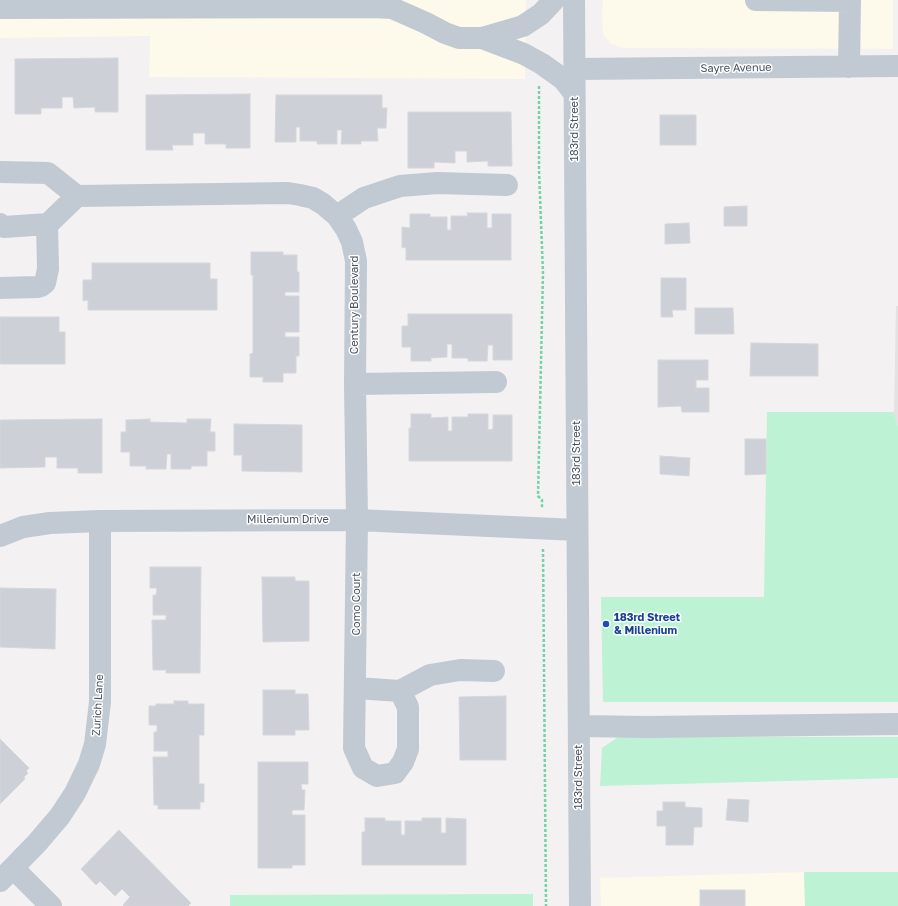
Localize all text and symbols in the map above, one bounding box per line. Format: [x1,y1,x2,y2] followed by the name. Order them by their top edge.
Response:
[700,61,772,75] street label: Sayre Avenue
[568,97,582,161] street label: 183rd Street
[348,256,362,354] street label: Century Boulevard
[570,421,584,485] street label: 183rd Street
[247,513,329,527] street label: Millenium Drive
[350,573,364,635] street label: Como Court
[614,611,680,637] place label: 183rd Street & Millenium
[601,619,611,629] marker: 183rd Street & Millenium
[90,674,106,736] street label: Zurich Lane
[572,745,586,809] street label: 183rd Street

